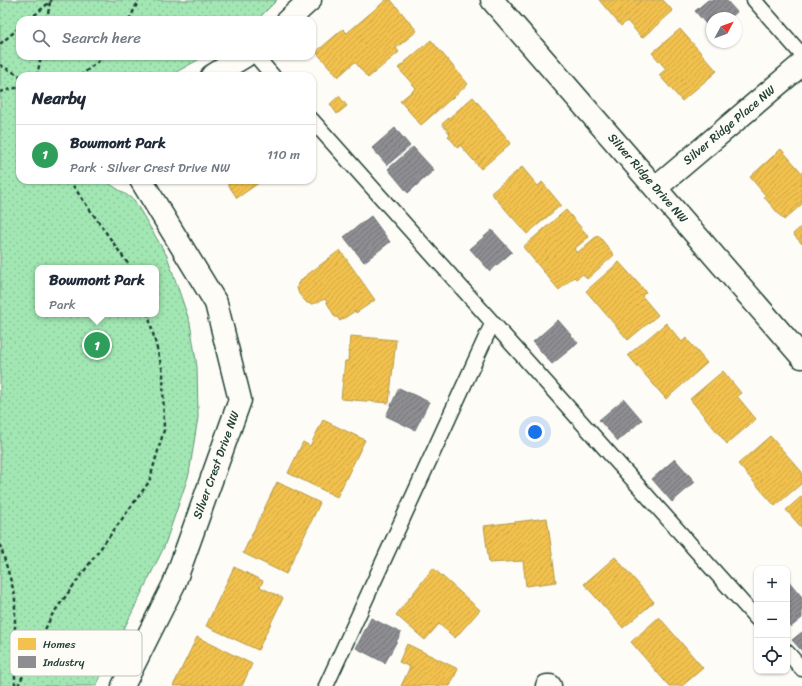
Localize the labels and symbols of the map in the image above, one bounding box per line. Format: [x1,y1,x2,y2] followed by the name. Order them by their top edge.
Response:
[706,12,742,48] north arrow
[678,79,781,171] street label: Silver Ridge Place NW
[602,128,694,229] street label: Silver Ridge Drive NW
[84,330,110,360] pin: 1
[186,407,246,522] street label: Silver Crest Drive NW
[525,422,545,442] your location
[10,630,142,676] legend
[43,635,76,654] text: Homes
[42,653,85,672] text: Industry

